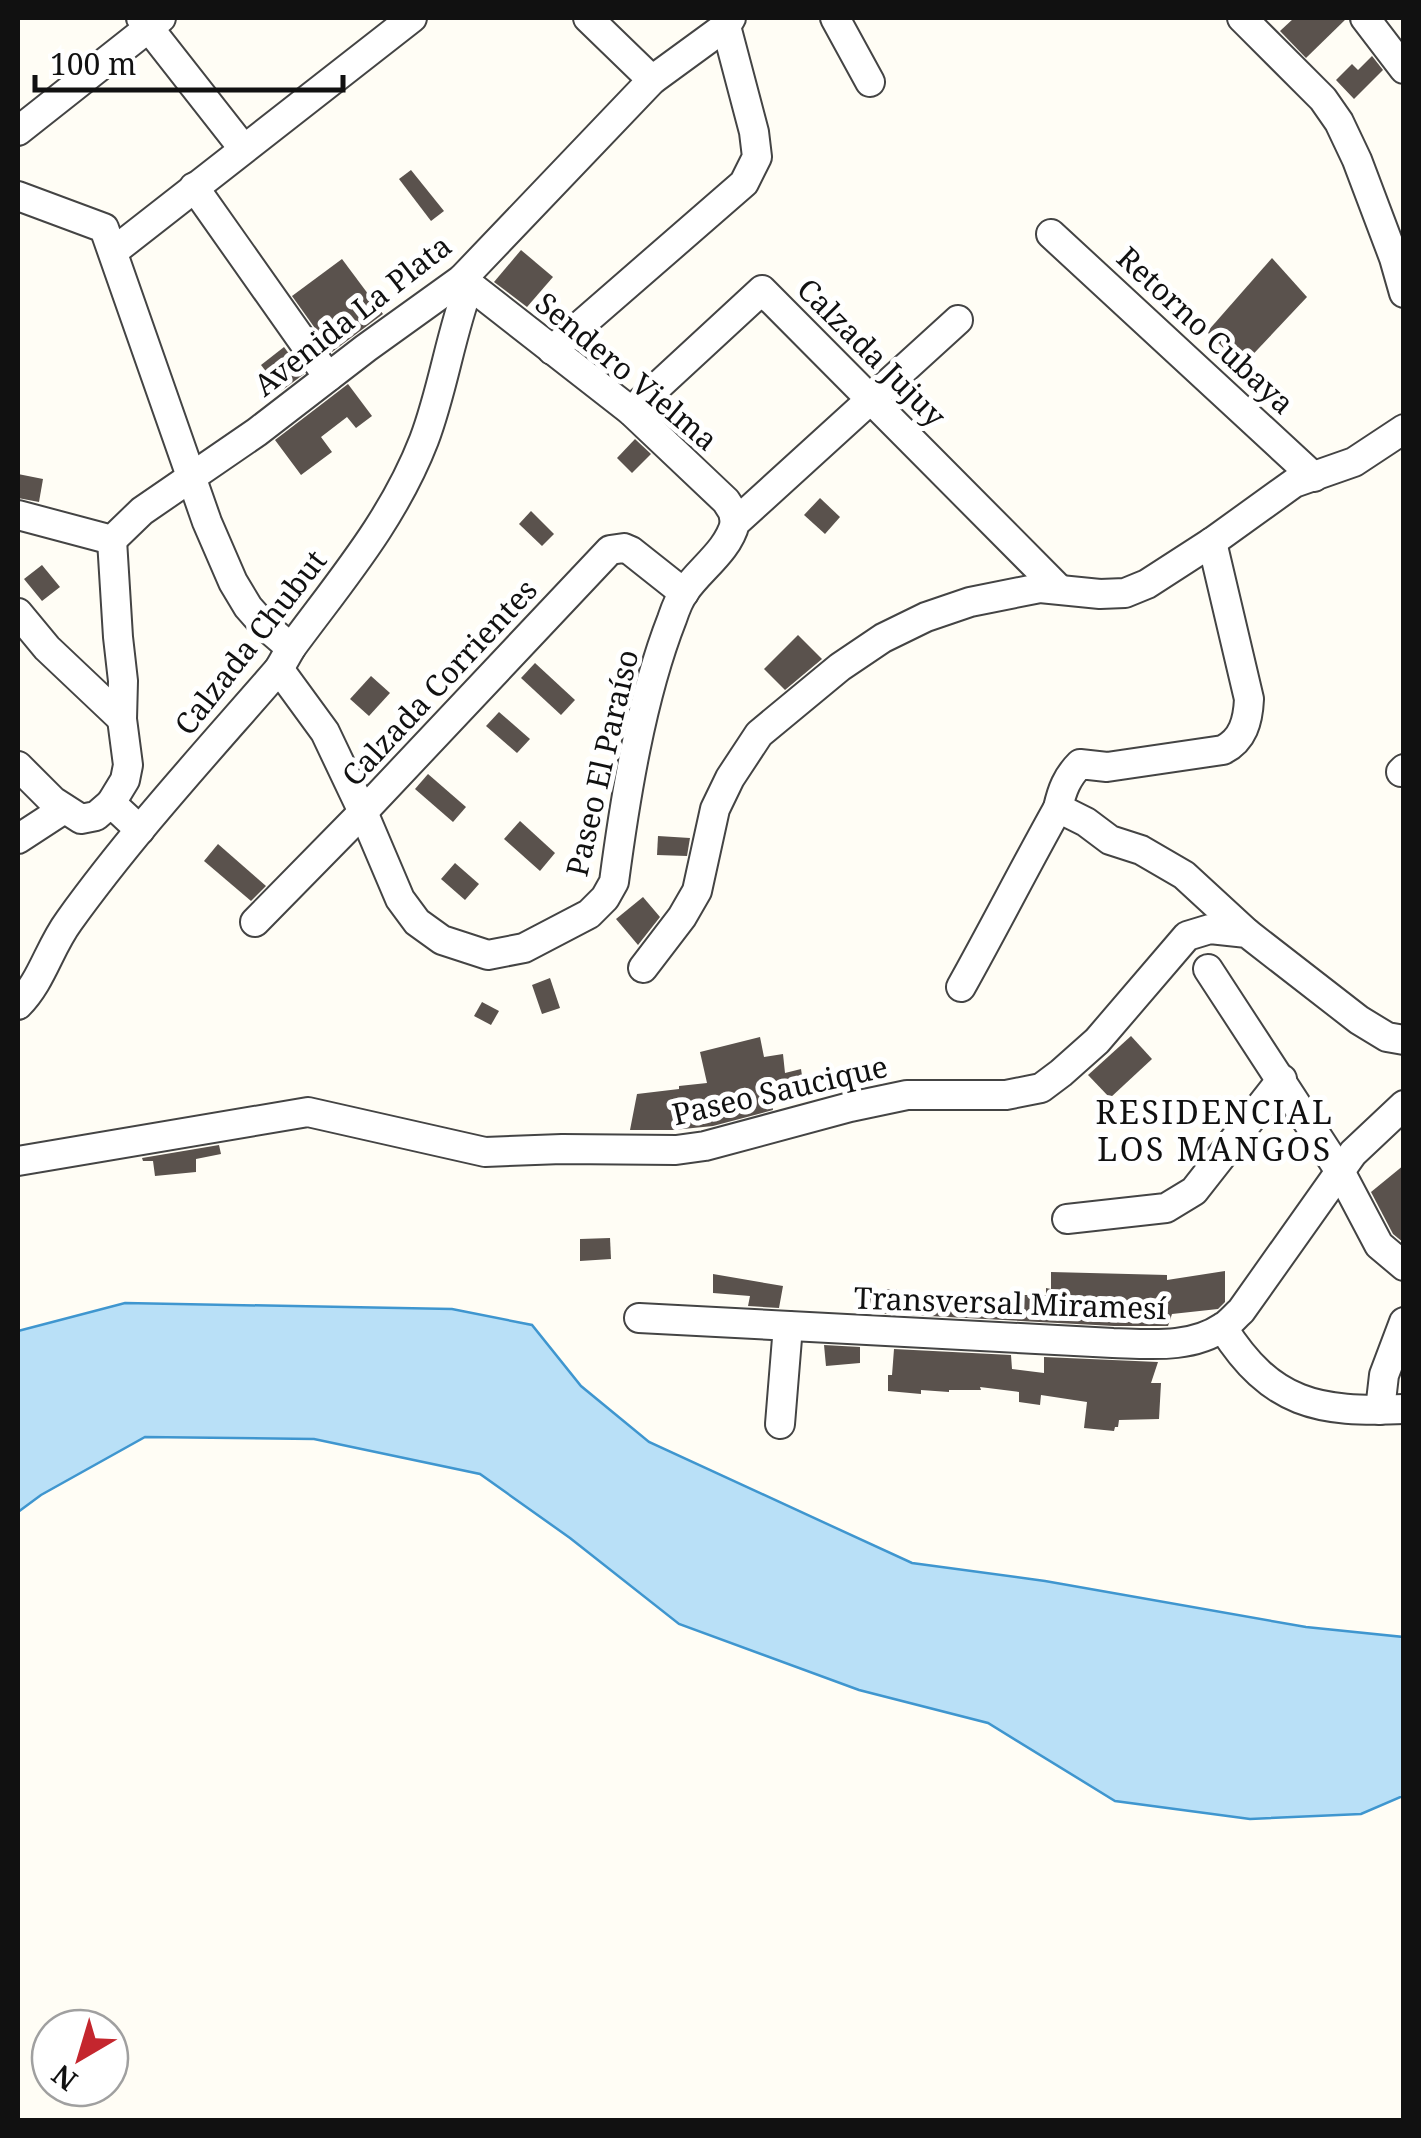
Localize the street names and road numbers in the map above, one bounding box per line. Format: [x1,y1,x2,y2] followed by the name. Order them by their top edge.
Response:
[245,225,459,405] street label: Avenida La Plata
[1109,237,1303,423] street label: Retorno Cubaya
[789,269,955,435] street label: Calzada Jujuy
[527,283,727,459] street label: Sendero Vielma
[165,541,335,743] street label: Calzada Chubut
[332,570,546,794] street label: Calzada Corrientes
[556,645,648,880] street label: Paseo El Paraíso
[668,1045,891,1134] street label: Paseo Saucique
[853,1277,1167,1328] street label: Transversal Miramesí

